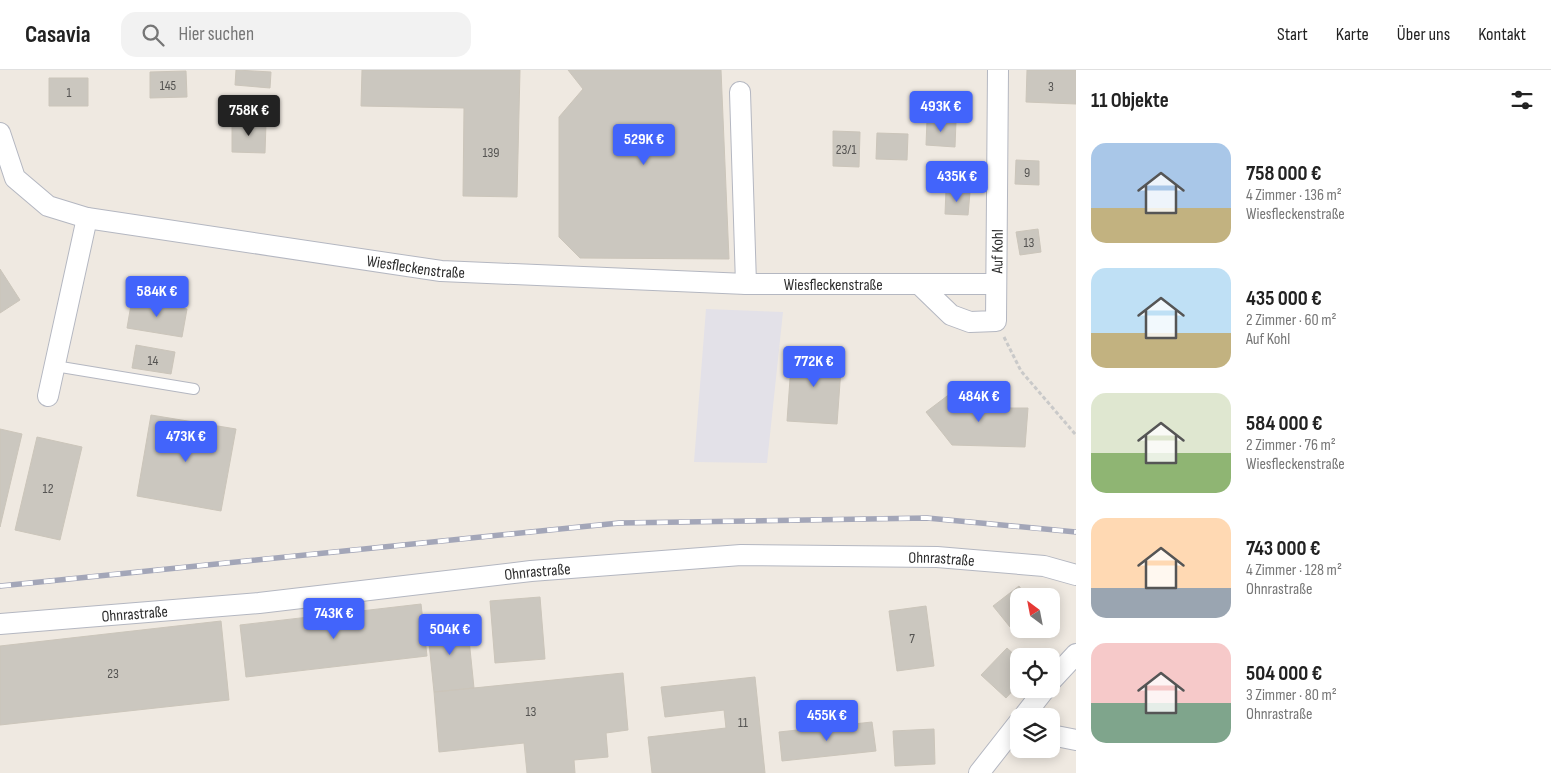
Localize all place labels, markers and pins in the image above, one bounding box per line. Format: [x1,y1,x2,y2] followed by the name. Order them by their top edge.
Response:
[900,90,982,133] pin: 493K €
[208,94,290,137] pin: 758K €
[603,124,685,166] pin: 529K €
[916,160,998,203] pin: 435K €
[116,276,198,318] pin: 584K €
[773,346,855,388] pin: 772K €
[938,380,1020,423] pin: 484K €
[145,420,227,463] pin: 473K €
[293,598,375,640] pin: 743K €
[409,614,491,656] pin: 504K €
[786,700,868,742] pin: 455K €

